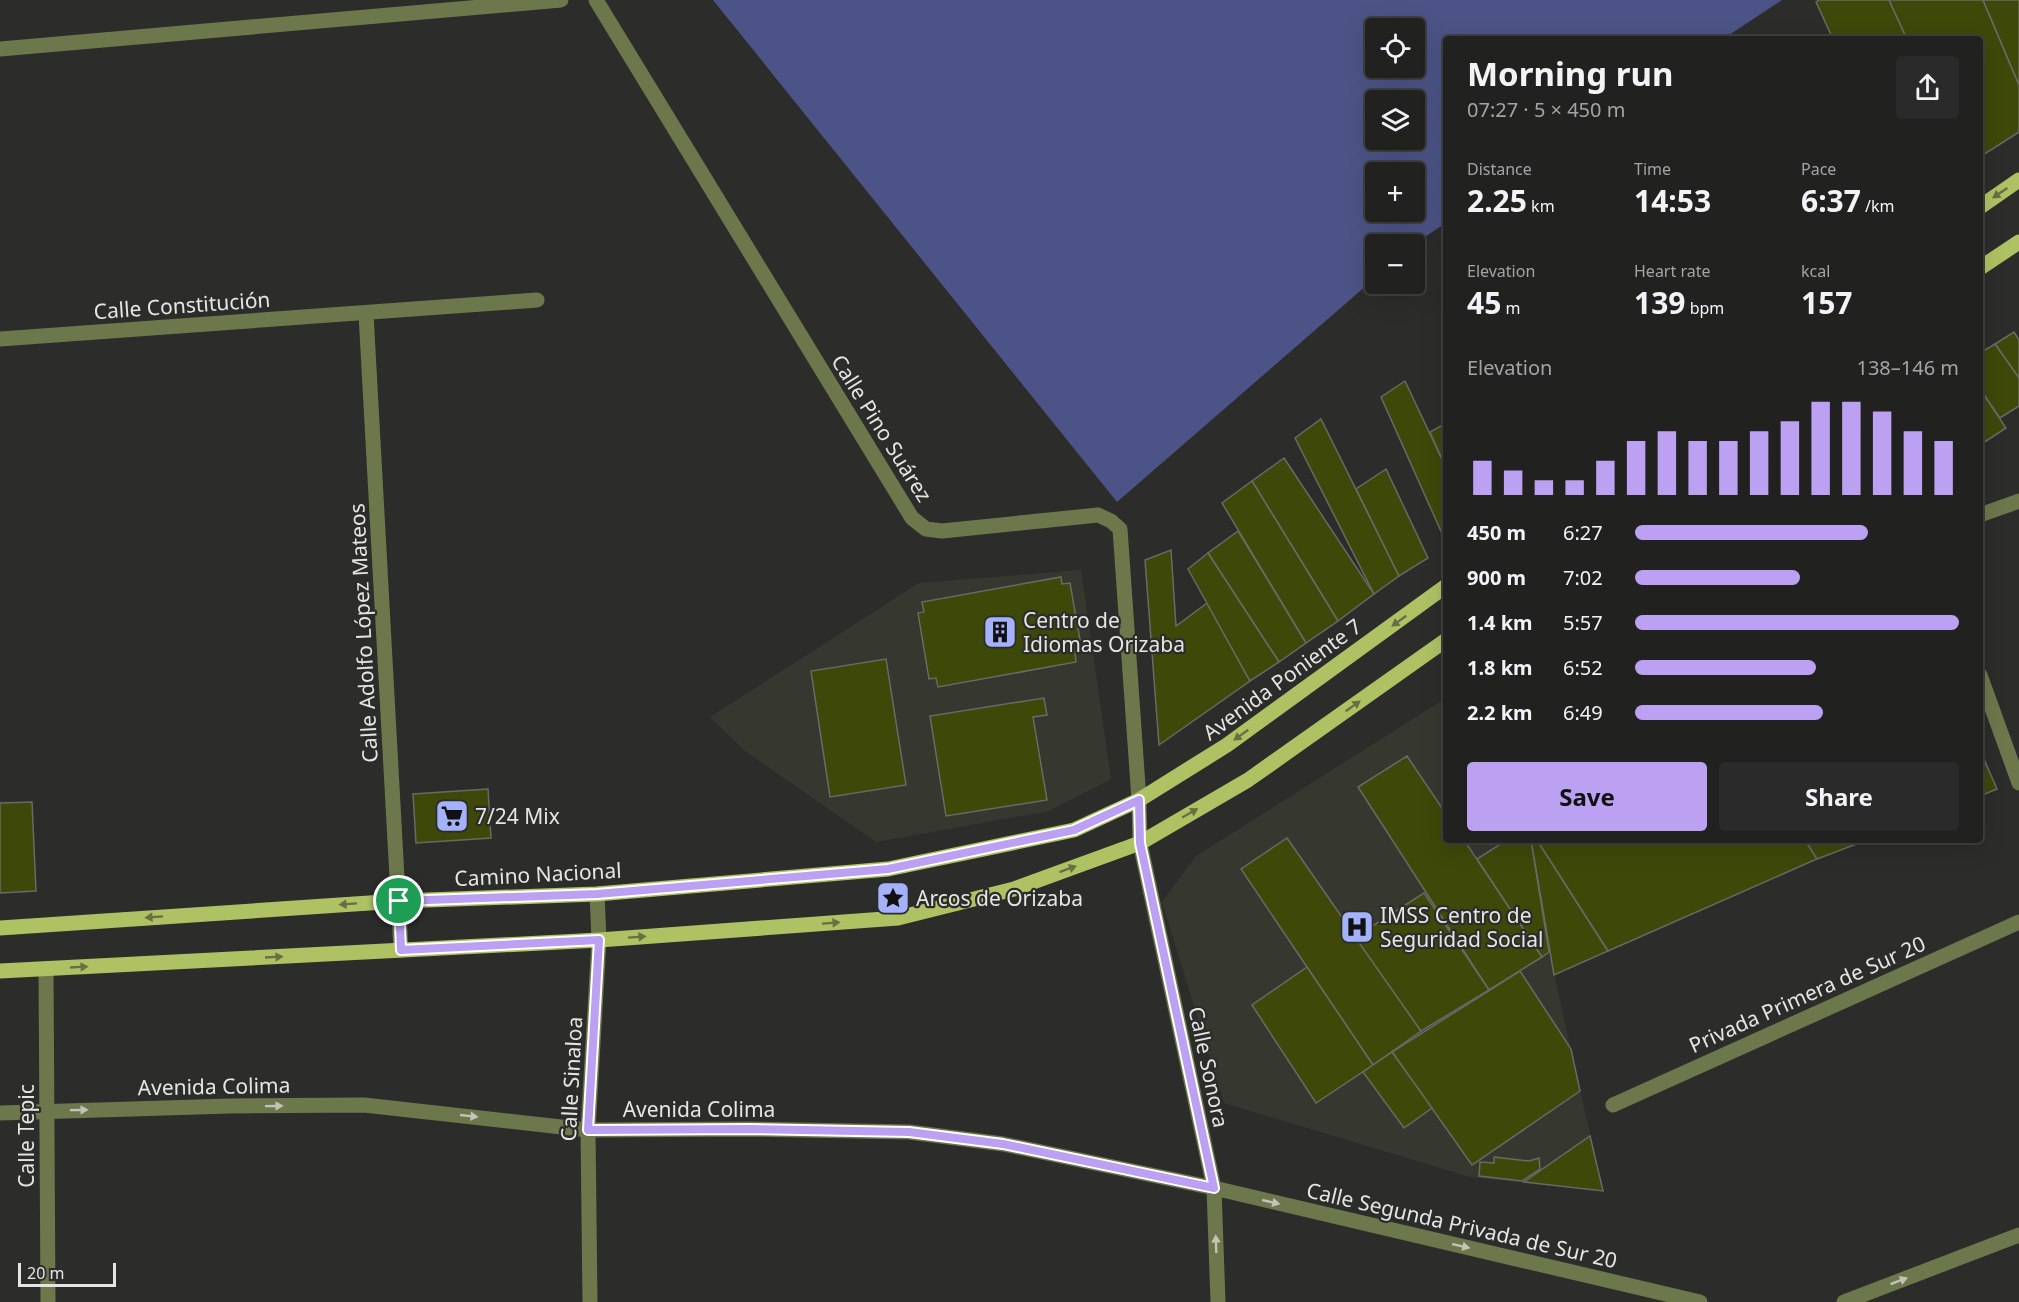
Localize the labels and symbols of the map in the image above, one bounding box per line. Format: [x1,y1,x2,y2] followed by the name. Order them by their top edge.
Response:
[1992,187,2008,199] one-way arrow
[93,285,271,325] street label: Calle Constitución
[825,349,939,507] street label: Calle Pino Suárez
[342,503,384,763] street label: Calle Adolfo López Mateos
[1023,606,1185,658] place label: Centro de Idiomas Orizaba
[1197,612,1367,746] street label: Avenida Poniente 7
[982,614,1018,650] building icon: Centro de Idiomas Orizaba
[1391,614,1406,626] one-way arrow
[1344,700,1360,712] one-way arrow
[1233,729,1249,741] one-way arrow
[434,798,470,834] supermarket icon: 7/24 Mix
[475,802,560,830] place label: 7/24 Mix
[1182,808,1199,818] one-way arrow
[454,856,622,892] street label: Camino Nacional
[1060,864,1078,874] one-way arrow
[373,875,424,926] pin
[875,880,911,916] place icon: Arcos de Orizaba
[916,884,1083,912] place label: Arcos de Orizaba
[339,899,358,909] one-way arrow
[1380,901,1543,953] place label: IMSS Centro de Seguridad Social
[1339,909,1375,945] hospital icon: IMSS Centro de Seguridad Social
[144,913,163,922] one-way arrow
[822,918,841,927] one-way arrow
[1684,929,1930,1059] street label: Privada Primera de Sur 20
[627,932,646,942] one-way arrow
[265,952,284,961] one-way arrow
[70,963,89,972] one-way arrow
[1183,1004,1235,1130] street label: Calle Sonora
[554,1016,588,1142] street label: Calle Sinaloa
[137,1071,291,1101] street label: Avenida Colima
[12,1084,40,1188] street label: Calle Tepic
[623,1095,775,1123] street label: Avenida Colima
[265,1101,284,1111] one-way arrow
[70,1105,89,1115] one-way arrow
[459,1112,478,1121] one-way arrow
[1304,1176,1620,1274] street label: Calle Segunda Privada de Sur 20
[1262,1197,1280,1207] one-way arrow
[1212,1234,1221,1253] one-way arrow
[1452,1242,1471,1251] one-way arrow
[18,1260,116,1288] scale bar
[1890,1276,1908,1285] one-way arrow

